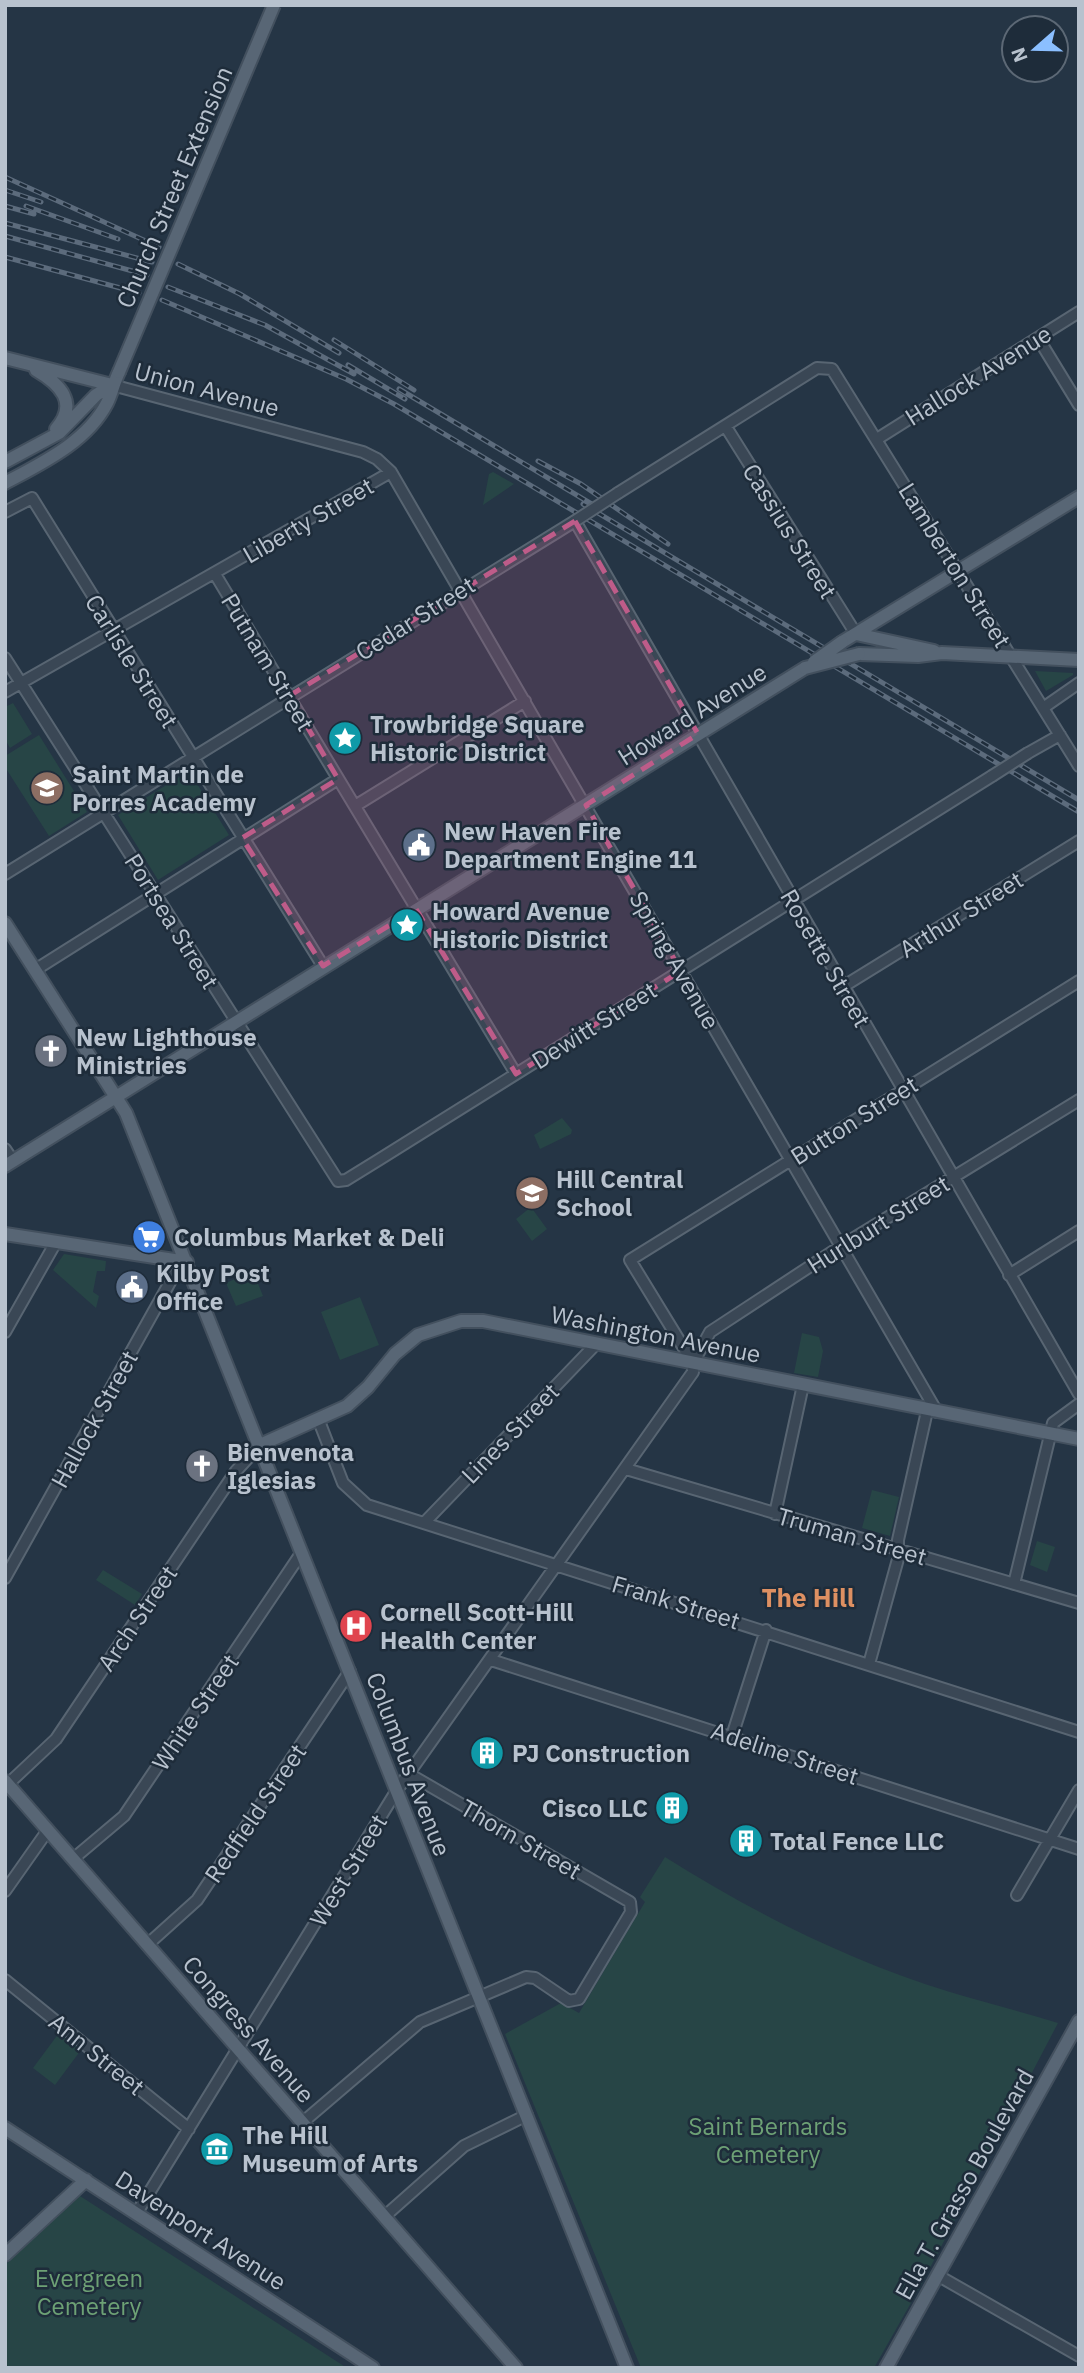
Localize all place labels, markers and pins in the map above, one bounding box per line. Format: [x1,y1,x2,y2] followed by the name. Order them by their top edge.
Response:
[370,708,585,768] place label: Trowbridge Square Historic District
[326,719,364,757] place icon: Trowbridge Square Historic District
[72,758,256,818] place label: Saint Martin de Porres Academy
[28,769,66,807] school or university icon: Saint Martin de Porres Academy
[444,815,697,875] place label: New Haven Fire Department Engine 11
[400,826,438,864] public building icon: New Haven Fire Department Engine 11
[432,895,610,955] place label: Howard Avenue Historic District
[388,906,426,944] place icon: Howard Avenue Historic District
[76,1021,257,1081] place label: New Lighthouse Ministries
[32,1032,70,1070] church icon: New Lighthouse Ministries
[556,1163,683,1223] place label: Hill Central School
[513,1174,551,1212] school or university icon: Hill Central School
[130,1218,168,1256] supermarket icon: Columbus Market & Deli
[174,1221,445,1253] place label: Columbus Market & Deli
[156,1257,270,1317] place label: Kilby Post Office
[113,1268,151,1306] public building icon: Kilby Post Office
[227,1436,354,1496] place label: Bienvenota Iglesias
[183,1447,221,1485] church icon: Bienvenota Iglesias
[380,1596,574,1656] place label: Cornell Scott-Hill Health Center
[337,1607,375,1645] hospital icon: Cornell Scott-Hill Health Center
[468,1734,506,1772] building icon: PJ Construction
[512,1737,690,1769] place label: PJ Construction
[653,1789,691,1827] building icon: Cisco LLC
[542,1792,648,1824] place label: Cisco LLC
[727,1822,765,1860] building icon: Total Fence LLC
[770,1825,944,1857] place label: Total Fence LLC
[242,2119,418,2179] place label: The Hill Museum of Arts
[198,2130,236,2168] museum icon: The Hill Museum of Arts

